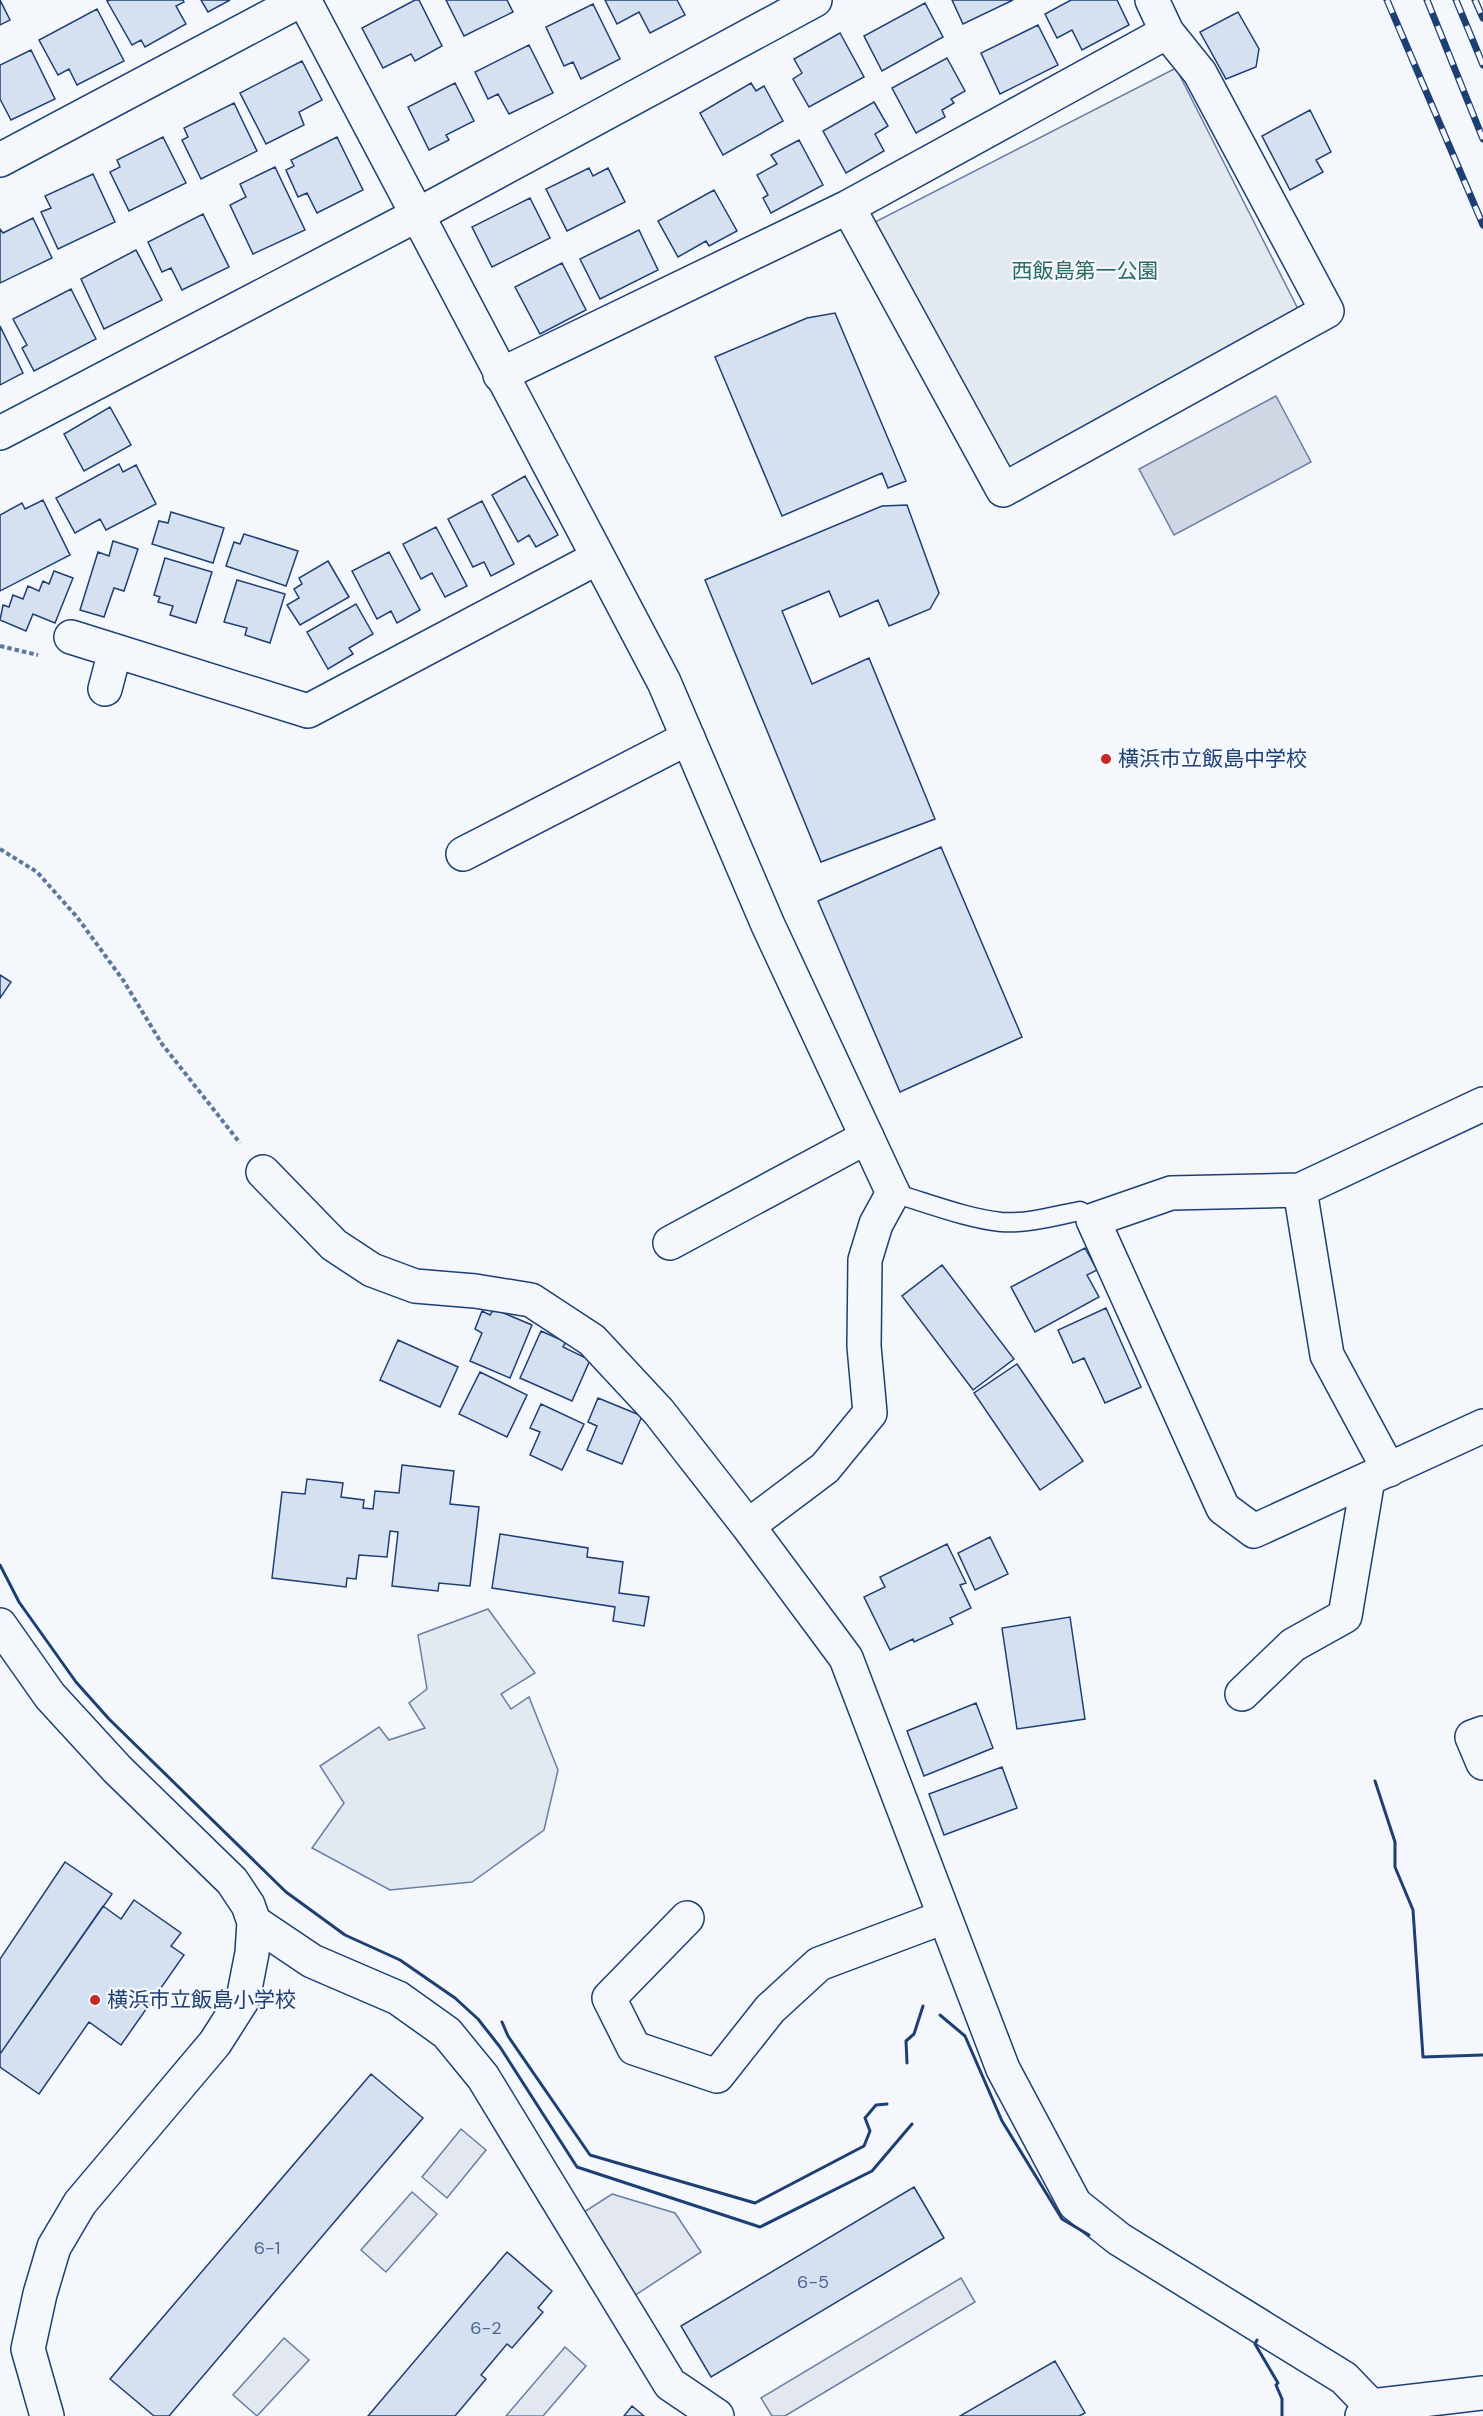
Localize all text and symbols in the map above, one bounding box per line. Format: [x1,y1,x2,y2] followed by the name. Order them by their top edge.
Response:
[1012,257,1159,285] park label: 西飯島第一公園
[1118,745,1307,773] place label: 横浜市立飯島中学校
[1099,752,1113,766] marker: 横浜市立飯島中学校
[107,1986,296,2014] place label: 横浜市立飯島小学校
[88,1993,102,2007] marker: 横浜市立飯島小学校
[254,2236,280,2260] house number: 6-1
[797,2270,829,2294] house number: 6-5
[470,2316,502,2340] house number: 6-2

